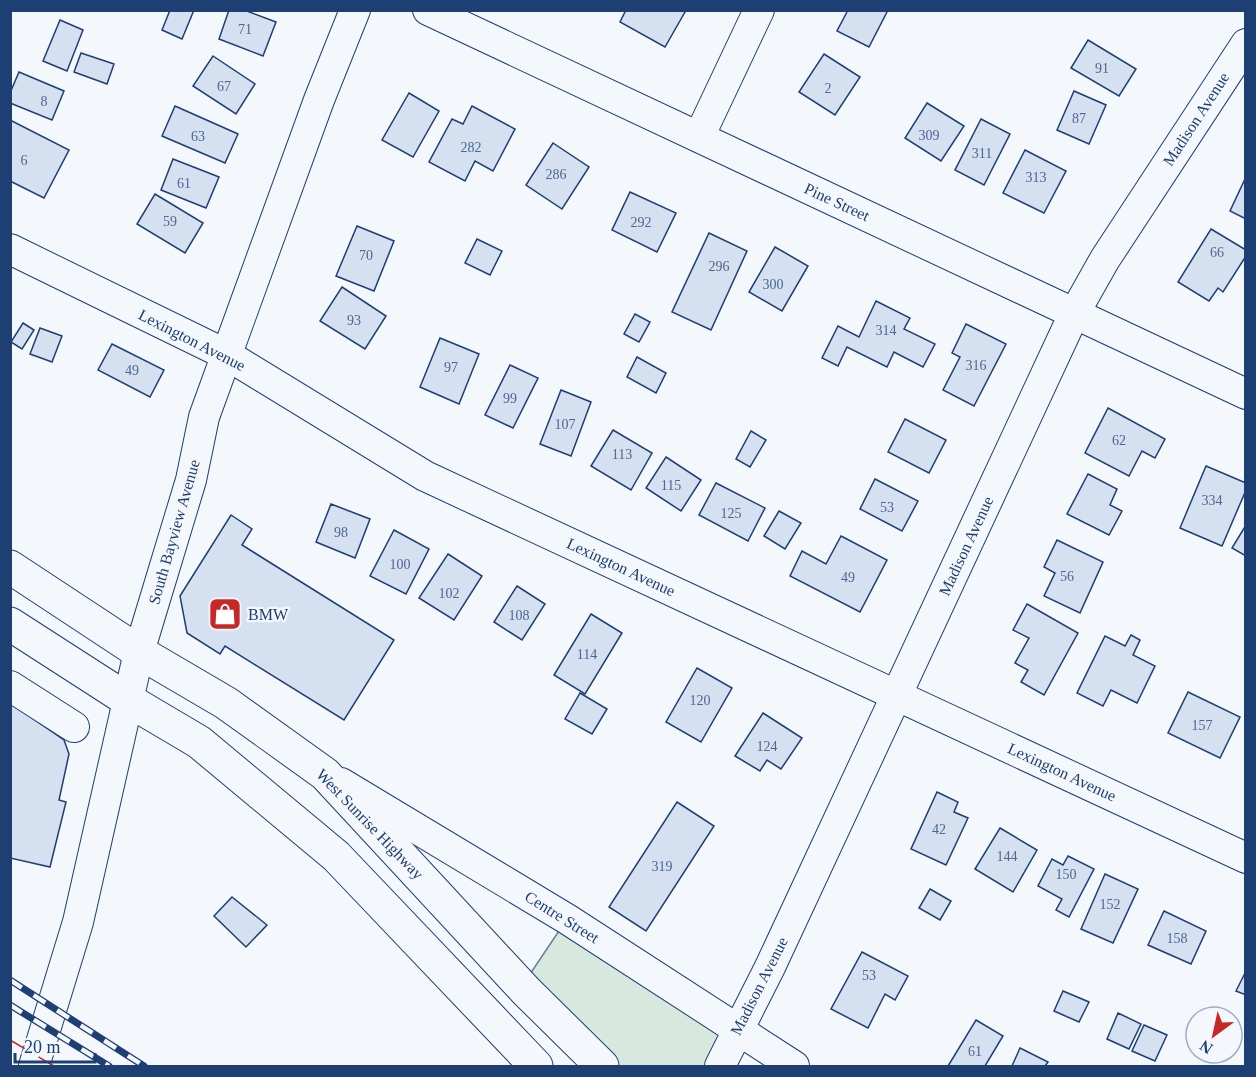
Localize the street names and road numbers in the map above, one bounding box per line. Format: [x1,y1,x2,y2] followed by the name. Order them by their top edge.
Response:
[1160,69,1232,169] street label: Madison Avenue
[802,180,873,225] street label: Pine Street
[135,306,248,375] street label: Lexington Avenue
[145,458,204,607] street label: South Bayview Avenue
[936,494,996,598] street label: Madison Avenue
[564,534,678,600] street label: Lexington Avenue
[1005,739,1119,805] street label: Lexington Avenue
[312,765,427,883] street label: West Sunrise Highway
[522,888,603,947] street label: Centre Street
[727,934,791,1038] street label: Madison Avenue

